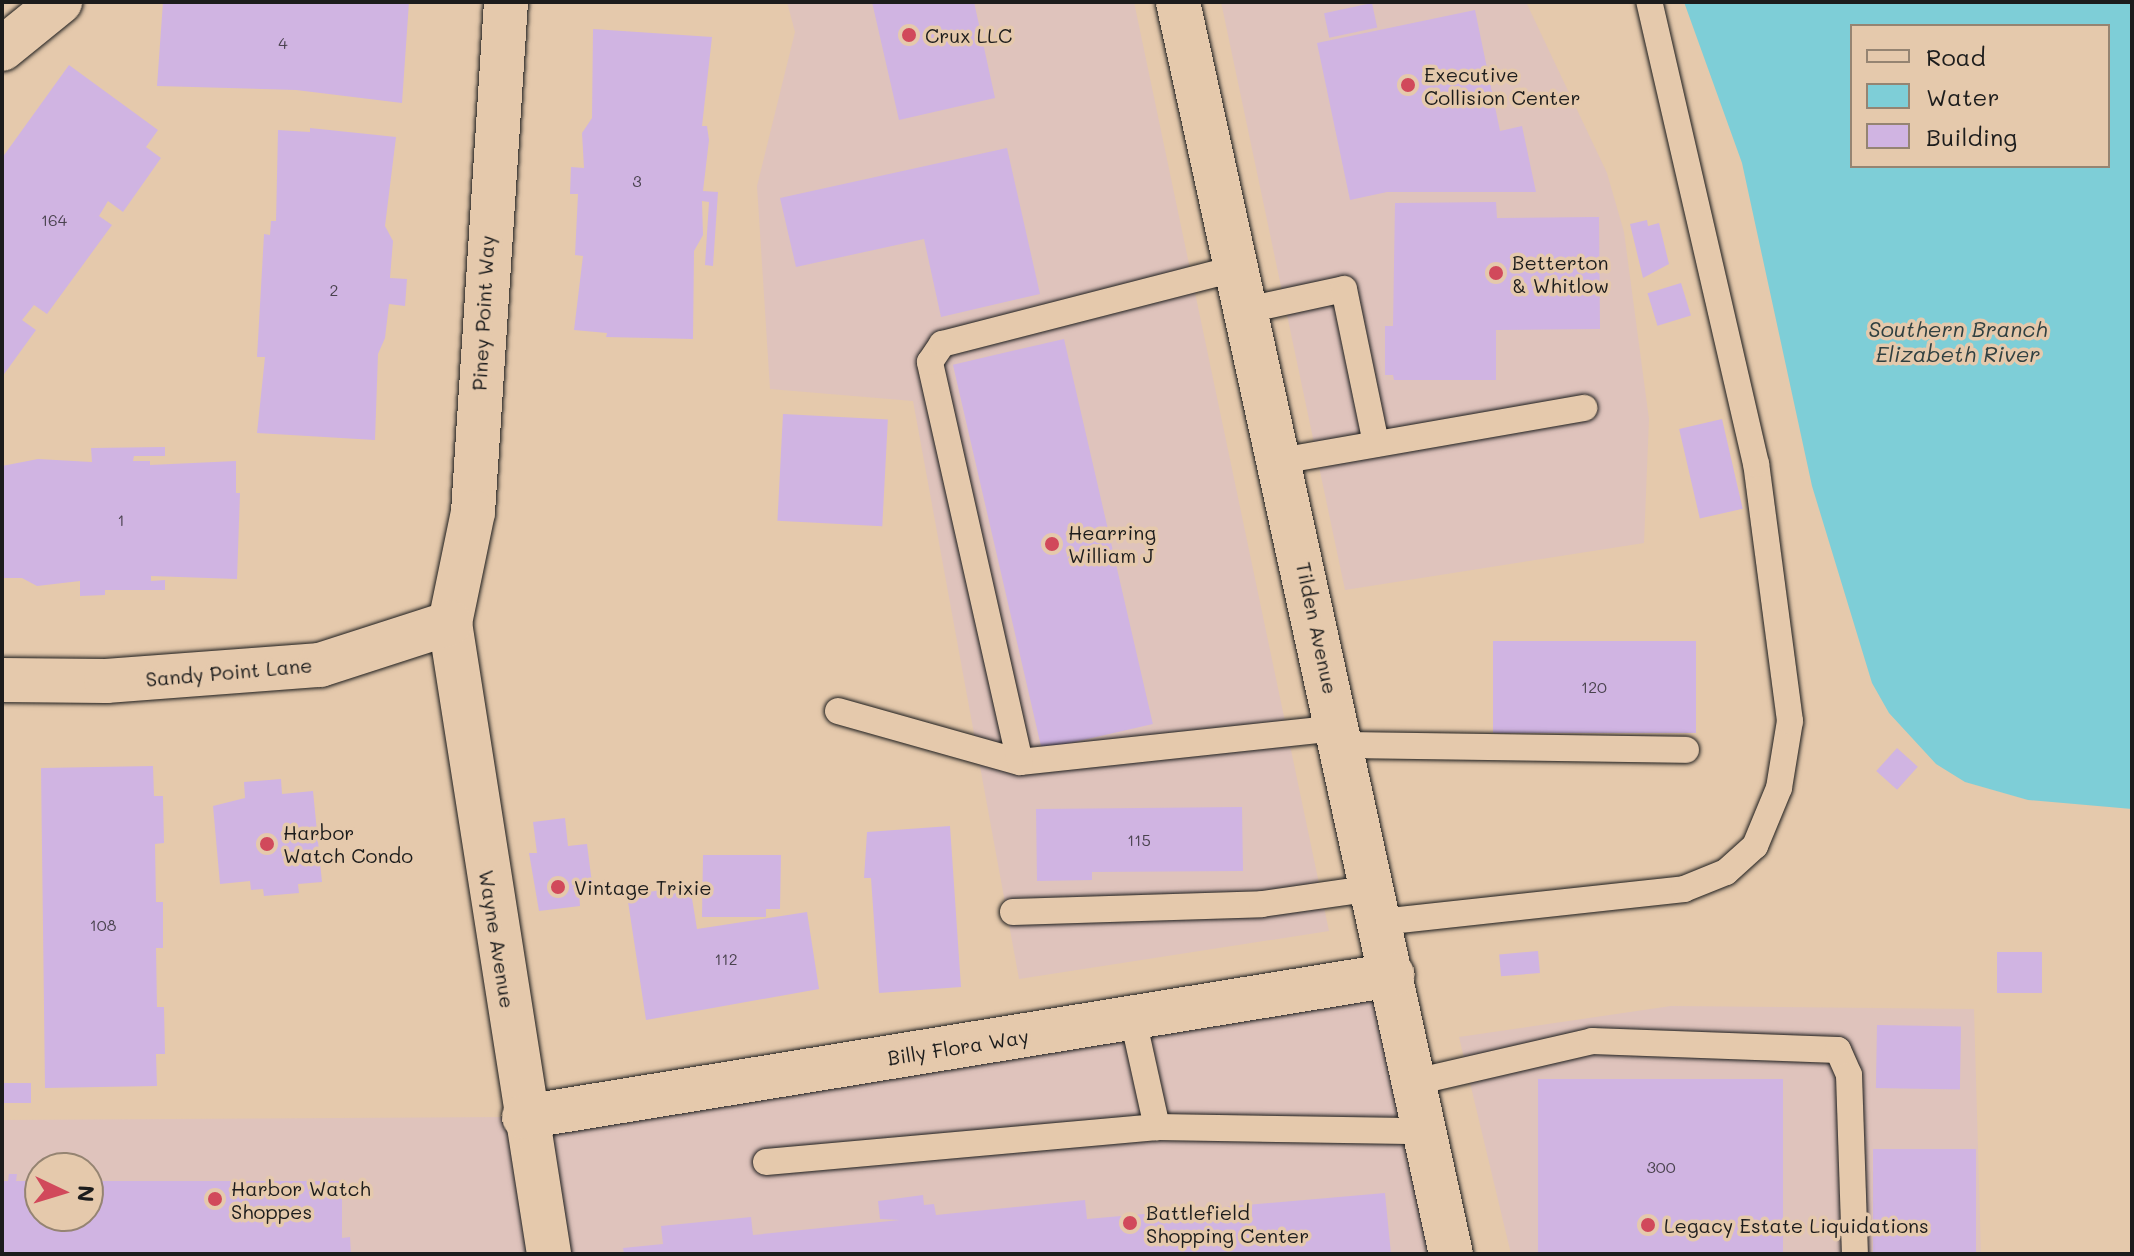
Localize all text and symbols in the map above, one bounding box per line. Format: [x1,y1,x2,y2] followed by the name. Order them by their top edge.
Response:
[925,23,1012,47] place label: Crux LLC
[1850,24,2110,168] legend
[900,26,918,44] marker: Crux LLC
[278,33,288,53] house number: 4
[1926,41,1986,72] text: Road
[1424,62,1580,109] place label: Executive Collision Center
[1399,76,1417,94] marker: Executive Collision Center
[1926,81,2000,112] text: Water
[1926,121,2017,152] text: Building
[632,171,642,191] house number: 3
[41,210,67,230] house number: 164
[467,235,499,391] street label: Piney Point Way
[1512,250,1609,297] place label: Betterton & Whitlow
[1487,264,1505,282] marker: Betterton & Whitlow
[330,280,338,300] house number: 2
[1868,315,2048,366] water label: Southern Branch Elizabeth River
[117,510,125,530] house number: 1
[1068,520,1156,567] place label: Hearring William J
[1043,535,1061,553] marker: Hearring William J
[1291,560,1343,696] street label: Tilden Avenue
[145,653,313,691] street label: Sandy Point Lane
[1581,677,1607,697] house number: 120
[283,820,413,867] place label: Harbor Watch Condo
[1127,830,1151,850] house number: 115
[258,835,276,853] marker: Harbor Watch Condo
[474,868,520,1010] street label: Wayne Avenue
[574,875,712,899] place label: Vintage Trixie
[549,878,567,896] marker: Vintage Trixie
[90,915,116,935] house number: 108
[714,949,738,969] house number: 112
[886,1024,1030,1070] street label: Billy Flora Way
[24,1152,104,1232] north arrow
[1646,1157,1676,1177] house number: 300
[231,1176,371,1223] place label: Harbor Watch Shoppes
[71,1184,101,1203] text: N
[206,1190,224,1208] marker: Harbor Watch Shoppes
[1146,1200,1309,1247] place label: Battlefield Shopping Center
[1664,1213,1929,1237] place label: Legacy Estate Liquidations
[1121,1214,1139,1232] marker: Battlefield Shopping Center
[1639,1216,1657,1234] marker: Legacy Estate Liquidations

